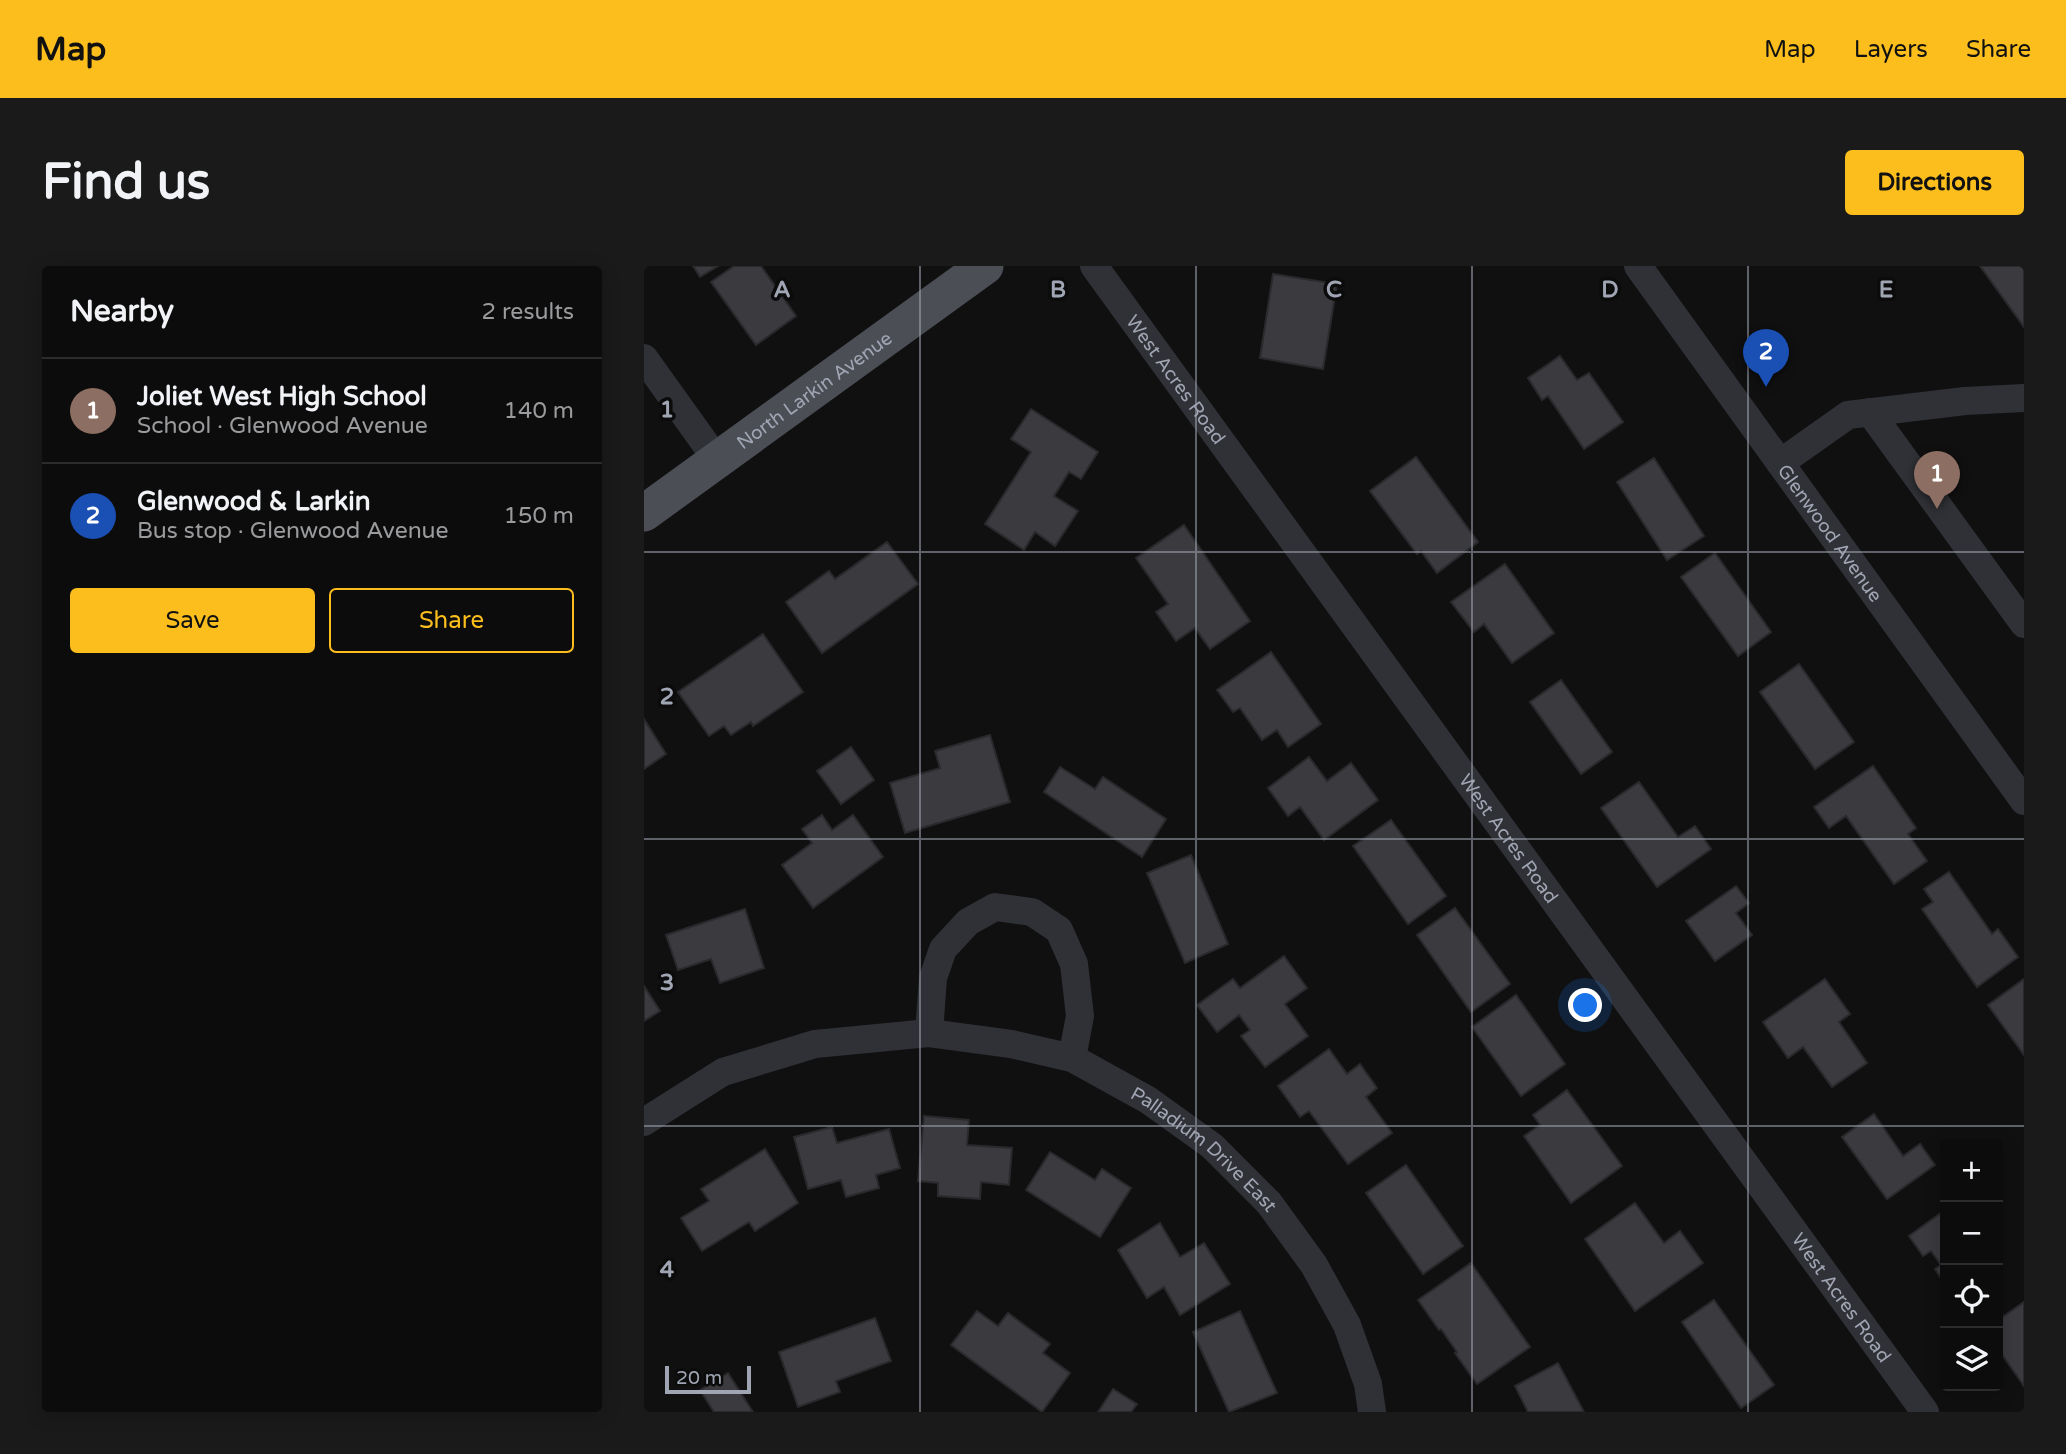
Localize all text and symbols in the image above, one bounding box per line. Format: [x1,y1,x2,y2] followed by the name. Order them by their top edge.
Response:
[35,30,106,69] text: Map
[1764,35,1816,64] text: Map
[1854,35,1928,64] text: Layers
[1966,35,2031,64] text: Share
[1845,150,2024,215] button: Directions
[42,153,210,212] text: Find us
[773,276,791,304] text: A
[1050,276,1066,304] text: B
[1326,276,1342,304] text: C
[1601,276,1619,304] text: D
[1879,276,1893,304] text: E
[70,293,174,330] text: Nearby
[481,298,574,326] text: 2 results
[1121,311,1230,449] street label: West Acres Road
[733,327,897,454] street label: North Larkin Avenue
[1743,329,1789,387] pin: 2
[137,381,427,412] text: Joliet West High School
[660,396,674,424] text: 1
[86,397,100,425] text: 1
[504,397,574,425] text: 140 m
[137,412,428,440] text: School · Glenwood Avenue
[1914,451,1960,509] pin: 1
[1773,460,1887,606] street label: Glenwood Avenue
[137,486,370,517] text: Glenwood & Larkin
[86,502,100,530] text: 2
[504,502,574,530] text: 150 m
[137,517,449,545] text: Bus stop · Glenwood Avenue
[70,588,315,653] button: Save
[329,588,574,653] button: Share
[660,683,674,711] text: 2
[1454,770,1562,908] street label: West Acres Road
[660,969,674,997] text: 3
[1568,988,1602,1022] your location
[1127,1083,1282,1216] street label: Palladium Drive East
[1940,1139,2003,1391] map controls
[1940,1139,2003,1202] button: +
[1940,1202,2003,1265] button: −
[1787,1229,1895,1367] street label: West Acres Road
[660,1256,675,1284] text: 4
[1940,1265,2003,1328] button: locate
[1940,1328,2003,1391] button: layers
[665,1363,751,1395] scale bar
[676,1367,722,1389] text: 20 m

